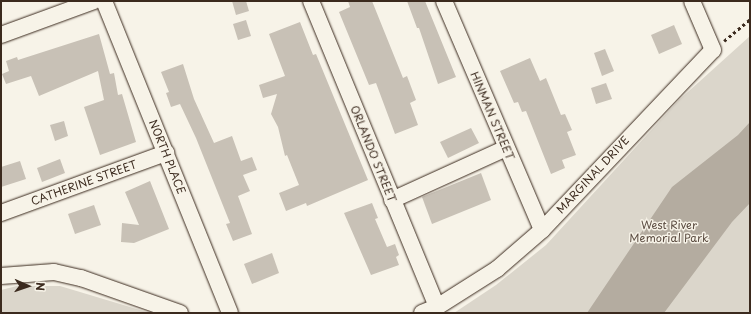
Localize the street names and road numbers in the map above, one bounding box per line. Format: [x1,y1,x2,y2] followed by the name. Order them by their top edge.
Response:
[467,70,517,162] street label: HINMAN STREET
[347,103,399,205] street label: ORLANDO STREET
[146,117,188,197] street label: NORTH PLACE
[554,134,632,216] street label: MARGINAL DRIVE
[29,158,139,208] street label: CATHERINE STREET

